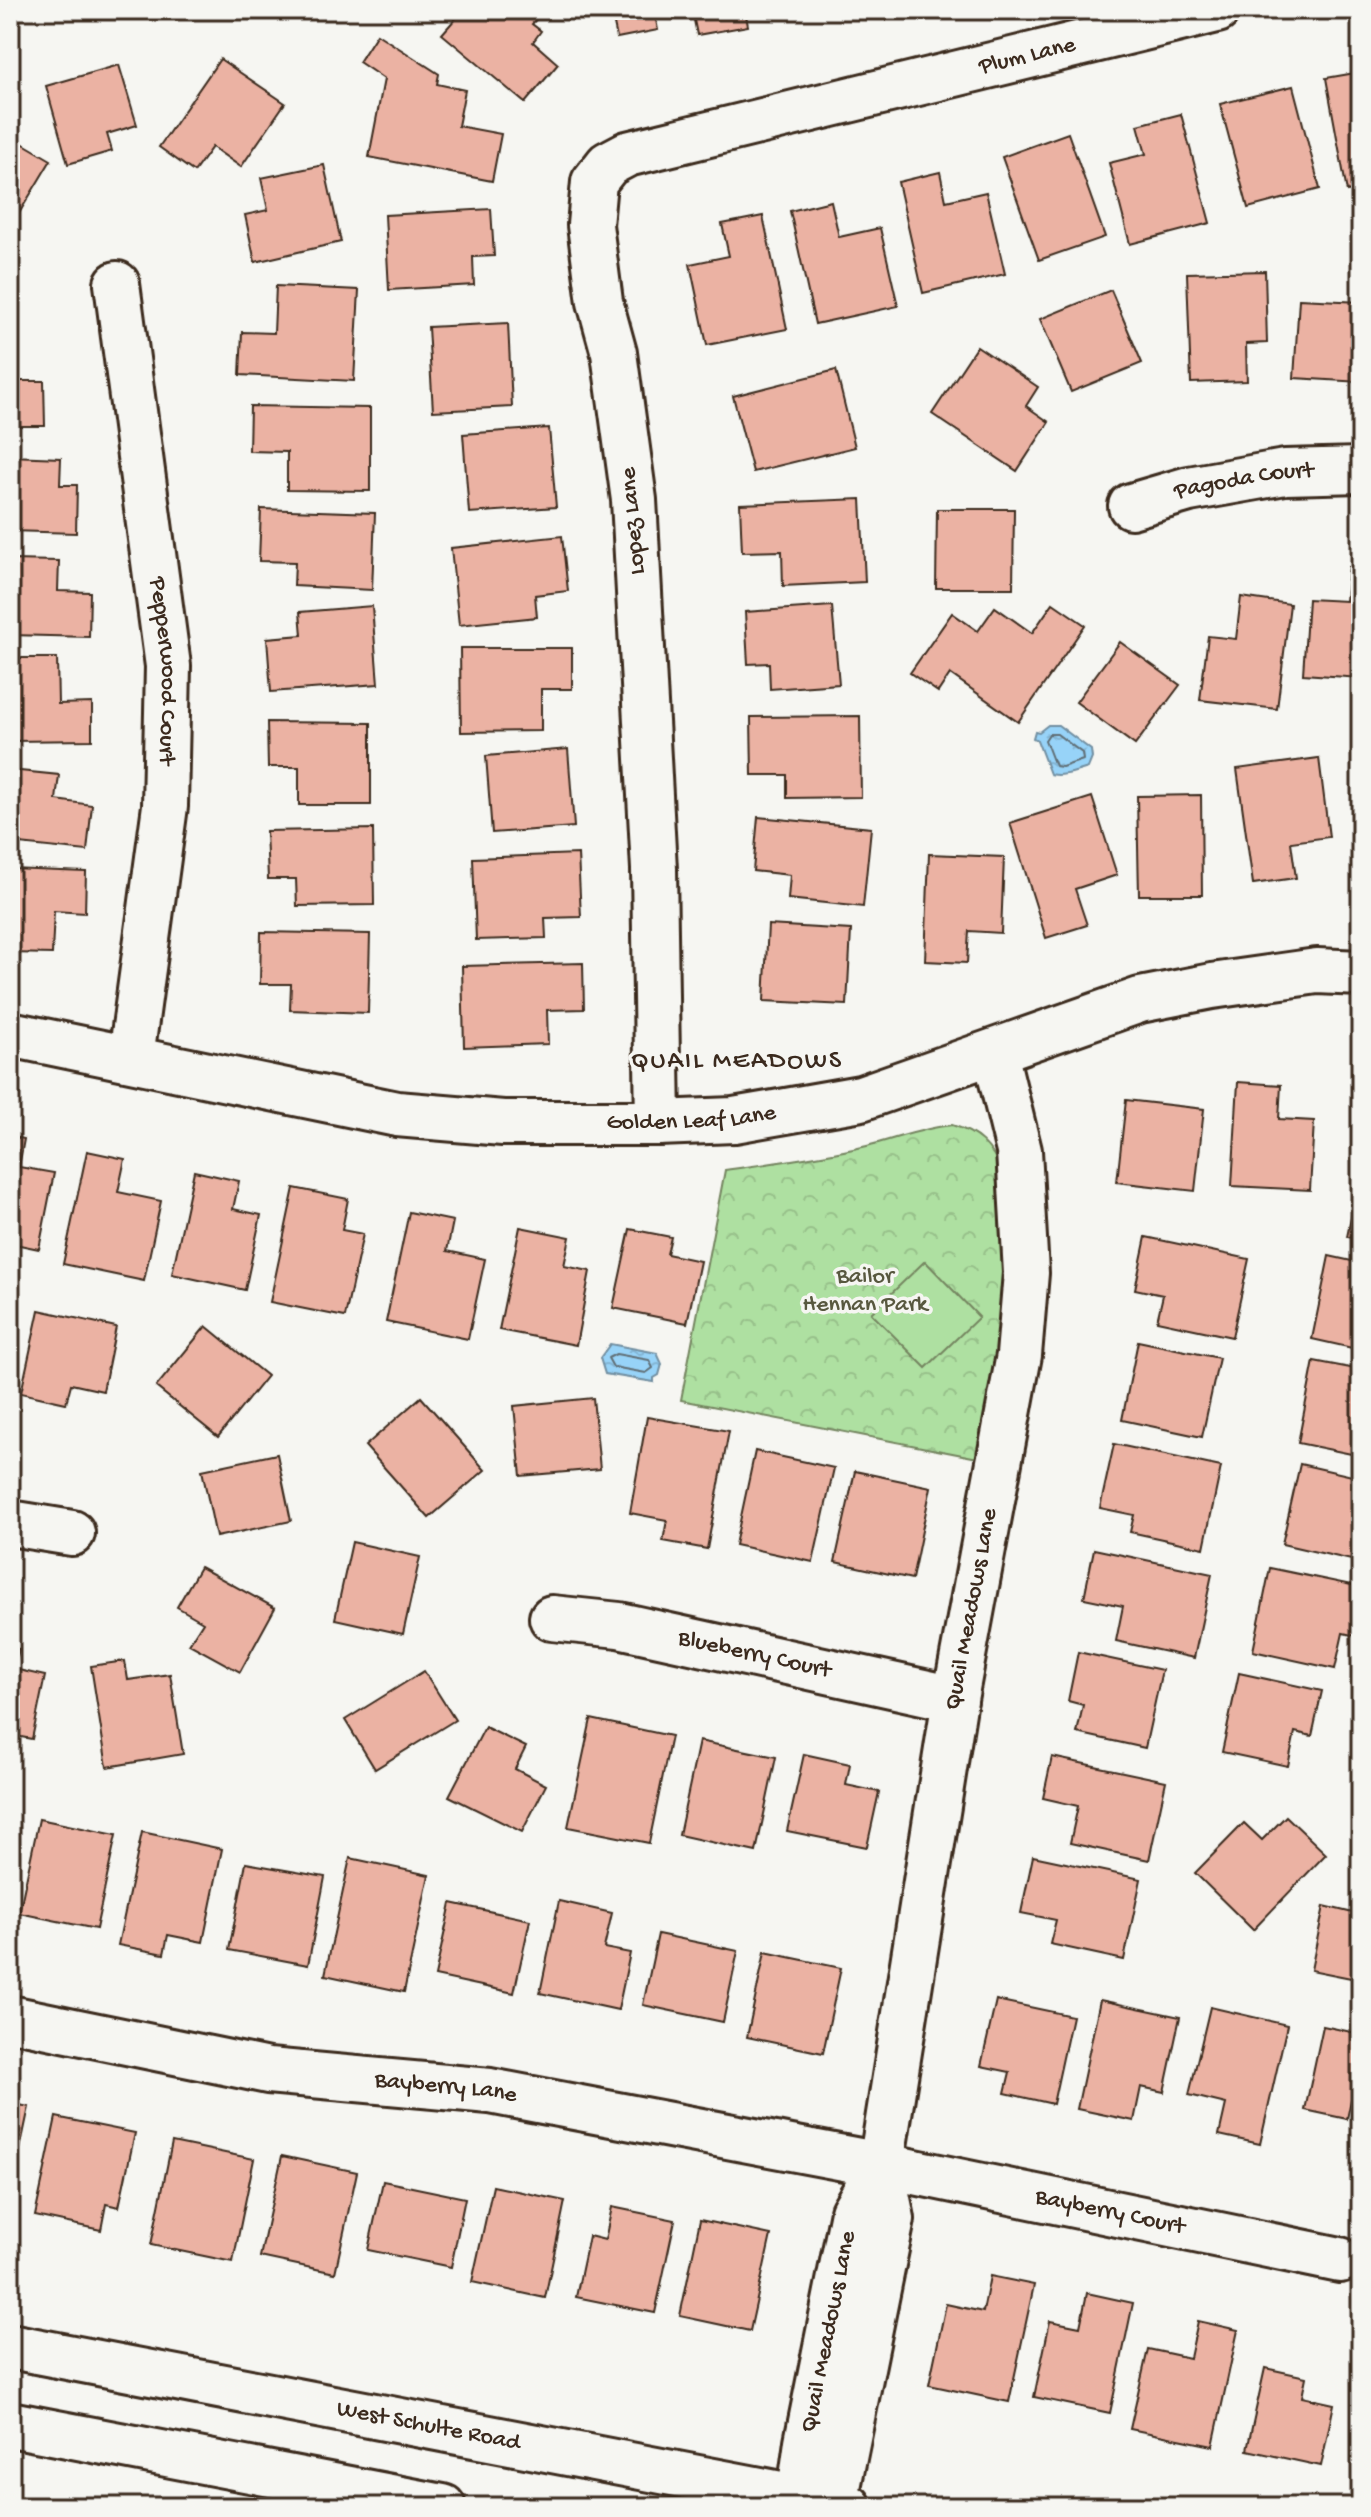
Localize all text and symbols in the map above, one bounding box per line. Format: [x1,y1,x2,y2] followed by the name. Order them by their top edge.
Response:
[975,30,1079,82] street label: Plum Lane
[1170,457,1316,507] street label: Pagoda Court
[615,466,653,576] street label: Lopez Lane
[142,574,183,767] street label: Pepperwood Court
[631,1047,843,1078] district label: QUAIL MEADOWS
[606,1098,779,1138] street label: Golden Leaf Lane
[802,1263,930,1320] park label: Bailor Hennan Park
[939,1505,1005,1712] street label: Quail Meadows Lane
[674,1624,836,1686] street label: Blueberry Court
[372,2066,520,2110] street label: Bayberry Lane
[1032,2183,1189,2242] street label: Bayberry Court
[795,2228,863,2435] street label: Quail Meadows Lane
[334,2394,524,2458] street label: West Schulte Road

